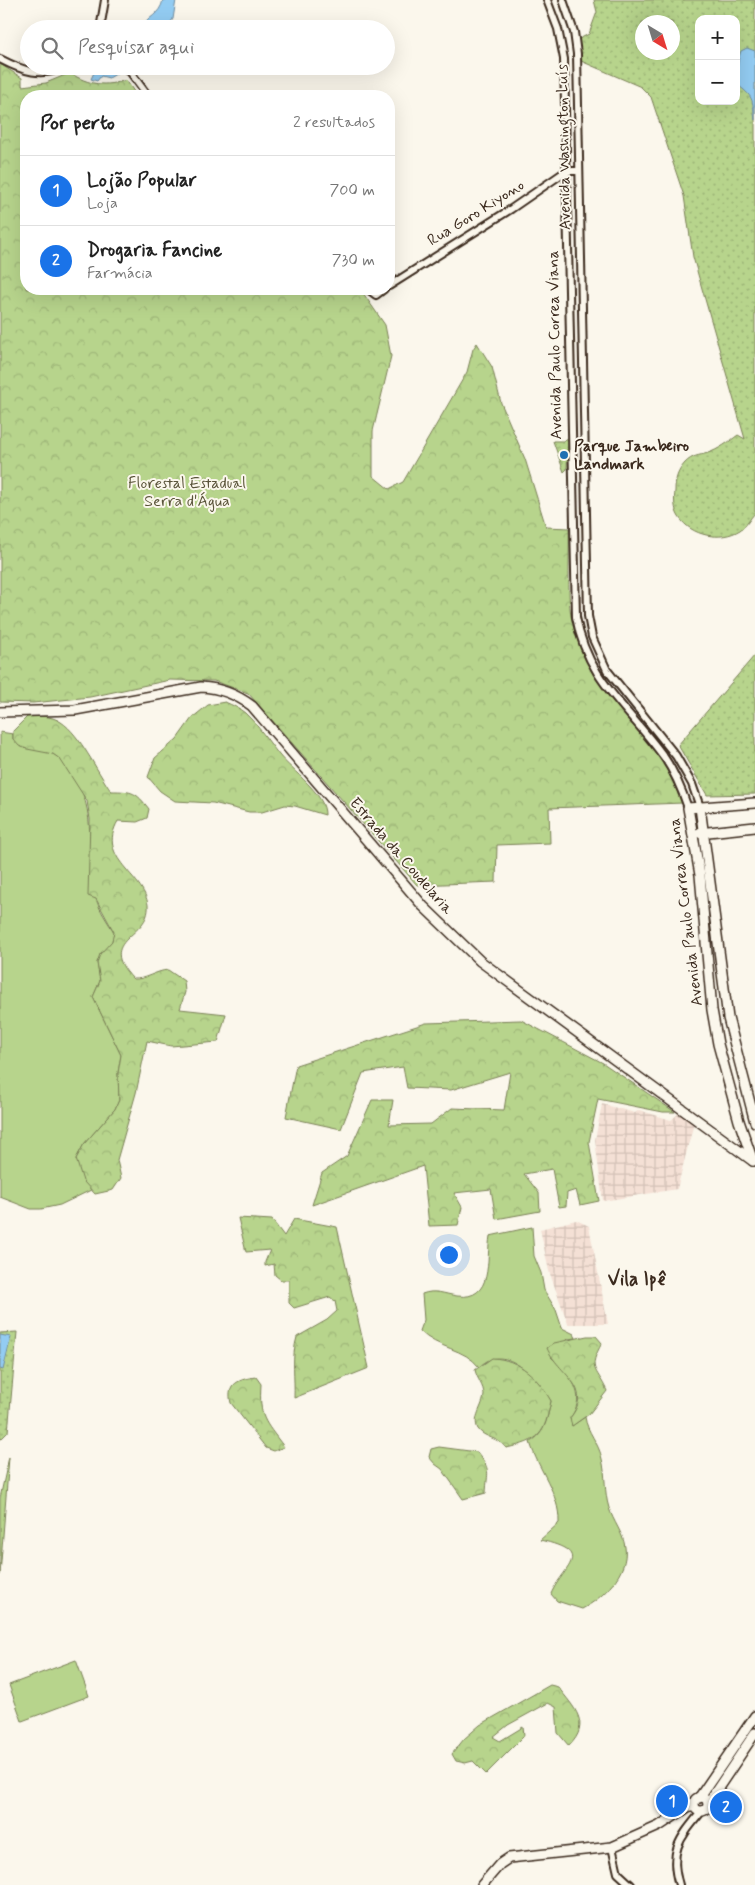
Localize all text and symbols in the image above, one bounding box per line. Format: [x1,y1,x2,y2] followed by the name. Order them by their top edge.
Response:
[635,15,680,60] north arrow
[695,15,740,105] map controls
[695,15,740,60] button: +
[20,20,395,75] search box
[38,34,66,62] icon: search
[78,35,194,60] text: Pesquisar aqui
[695,60,740,105] button: −
[552,64,577,230] street label: Avenida Washington Luís
[40,109,115,137] text: Por perto
[293,112,375,133] text: 2 resultados
[87,168,197,193] text: Lojão Popular
[424,175,528,251] street label: Rua Goro Kiyono
[52,180,60,201] text: 1
[329,180,375,201] text: 700 m
[87,193,118,214] text: Loja
[87,238,222,263] text: Drogaria Fancine
[52,250,60,271] text: 2
[332,250,375,271] text: 730 m
[543,250,567,440] street label: Avenida Paulo Correa Viana
[87,263,153,284] text: Farmácia
[574,436,689,475] place label: Parque Jambeiro Landmark
[558,449,570,461] marker: Parque Jambeiro Landmark
[128,473,246,512] park label: Florestal Estadual Serra d'Água
[344,793,458,919] street label: Estrada da Coudelaria
[664,817,708,1007] street label: Avenida Paulo Correa Viana
[436,1242,462,1268] your location
[608,1267,667,1292] district label: Vila Ipê
[656,1782,688,1820] pin: 1
[710,1788,742,1826] pin: 2

